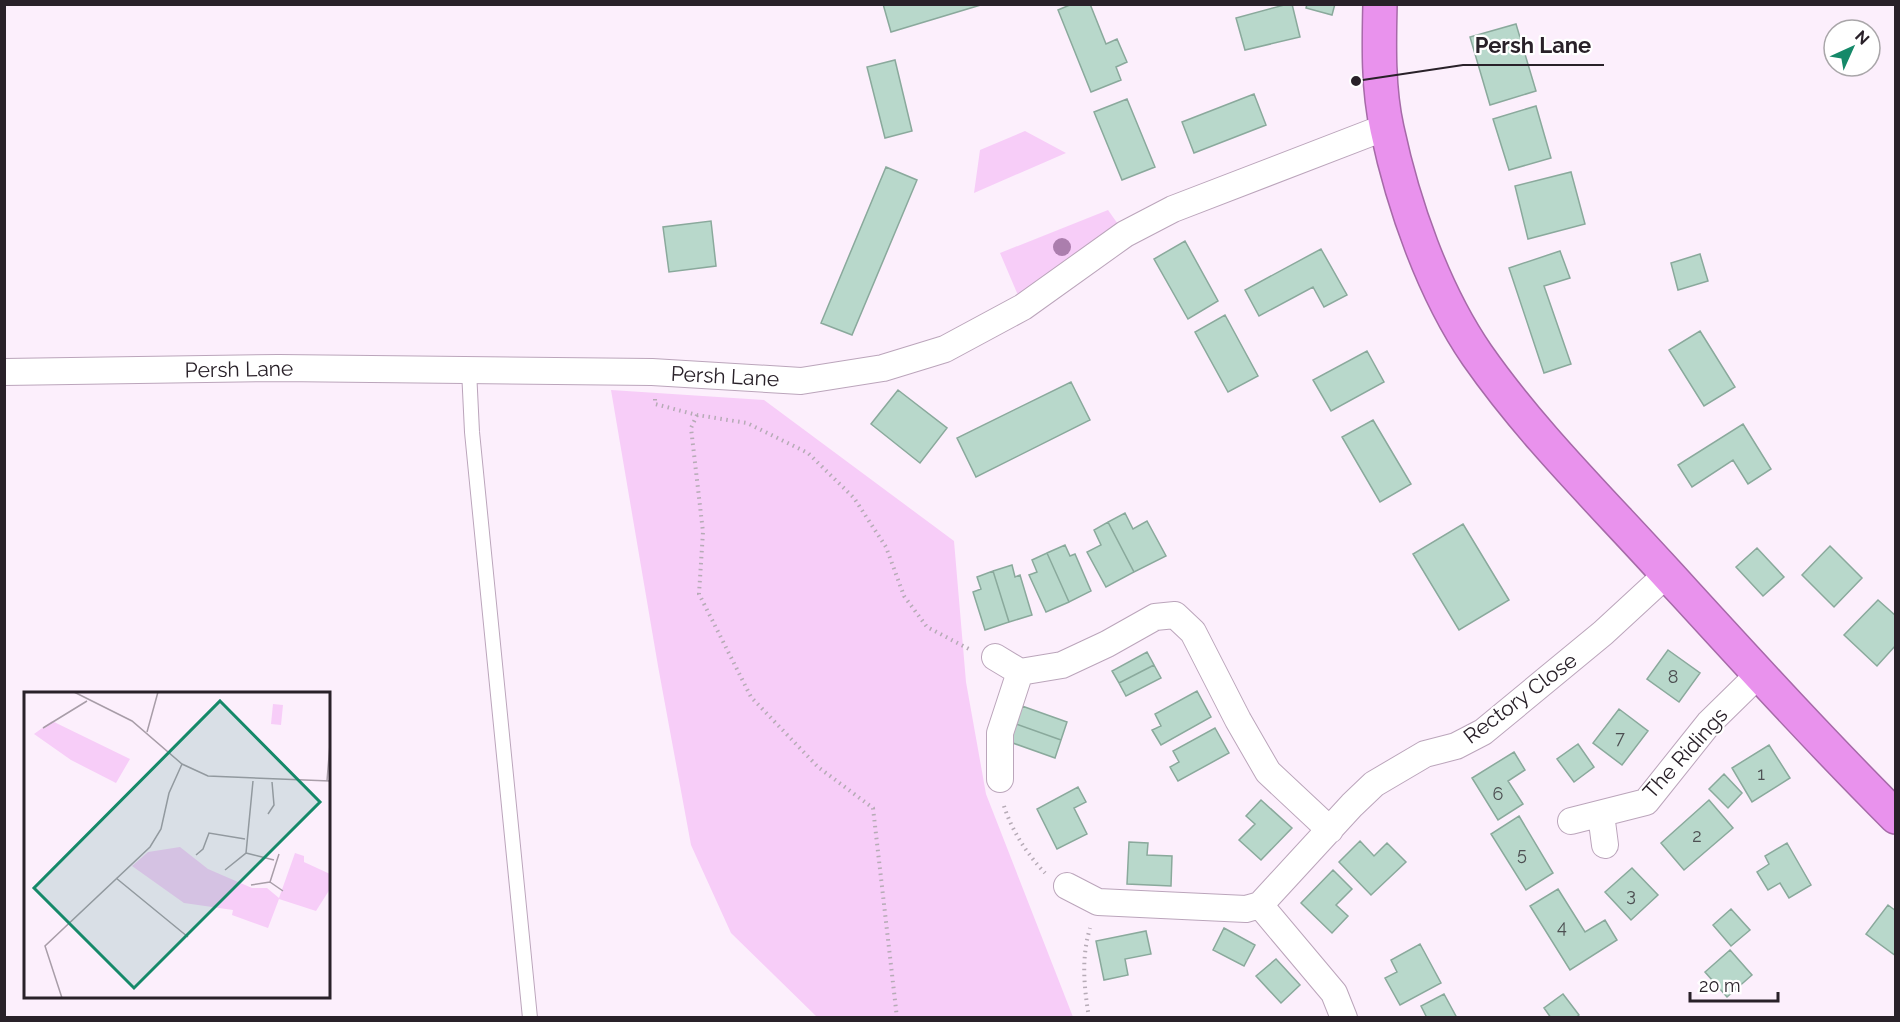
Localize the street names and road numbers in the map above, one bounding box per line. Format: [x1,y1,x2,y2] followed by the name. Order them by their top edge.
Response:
[185,356,293,382] street label: Persh Lane
[670,361,780,391] street label: Persh Lane
[1458,647,1582,749] street label: Rectory Close
[1638,702,1732,804] street label: The Ridings

